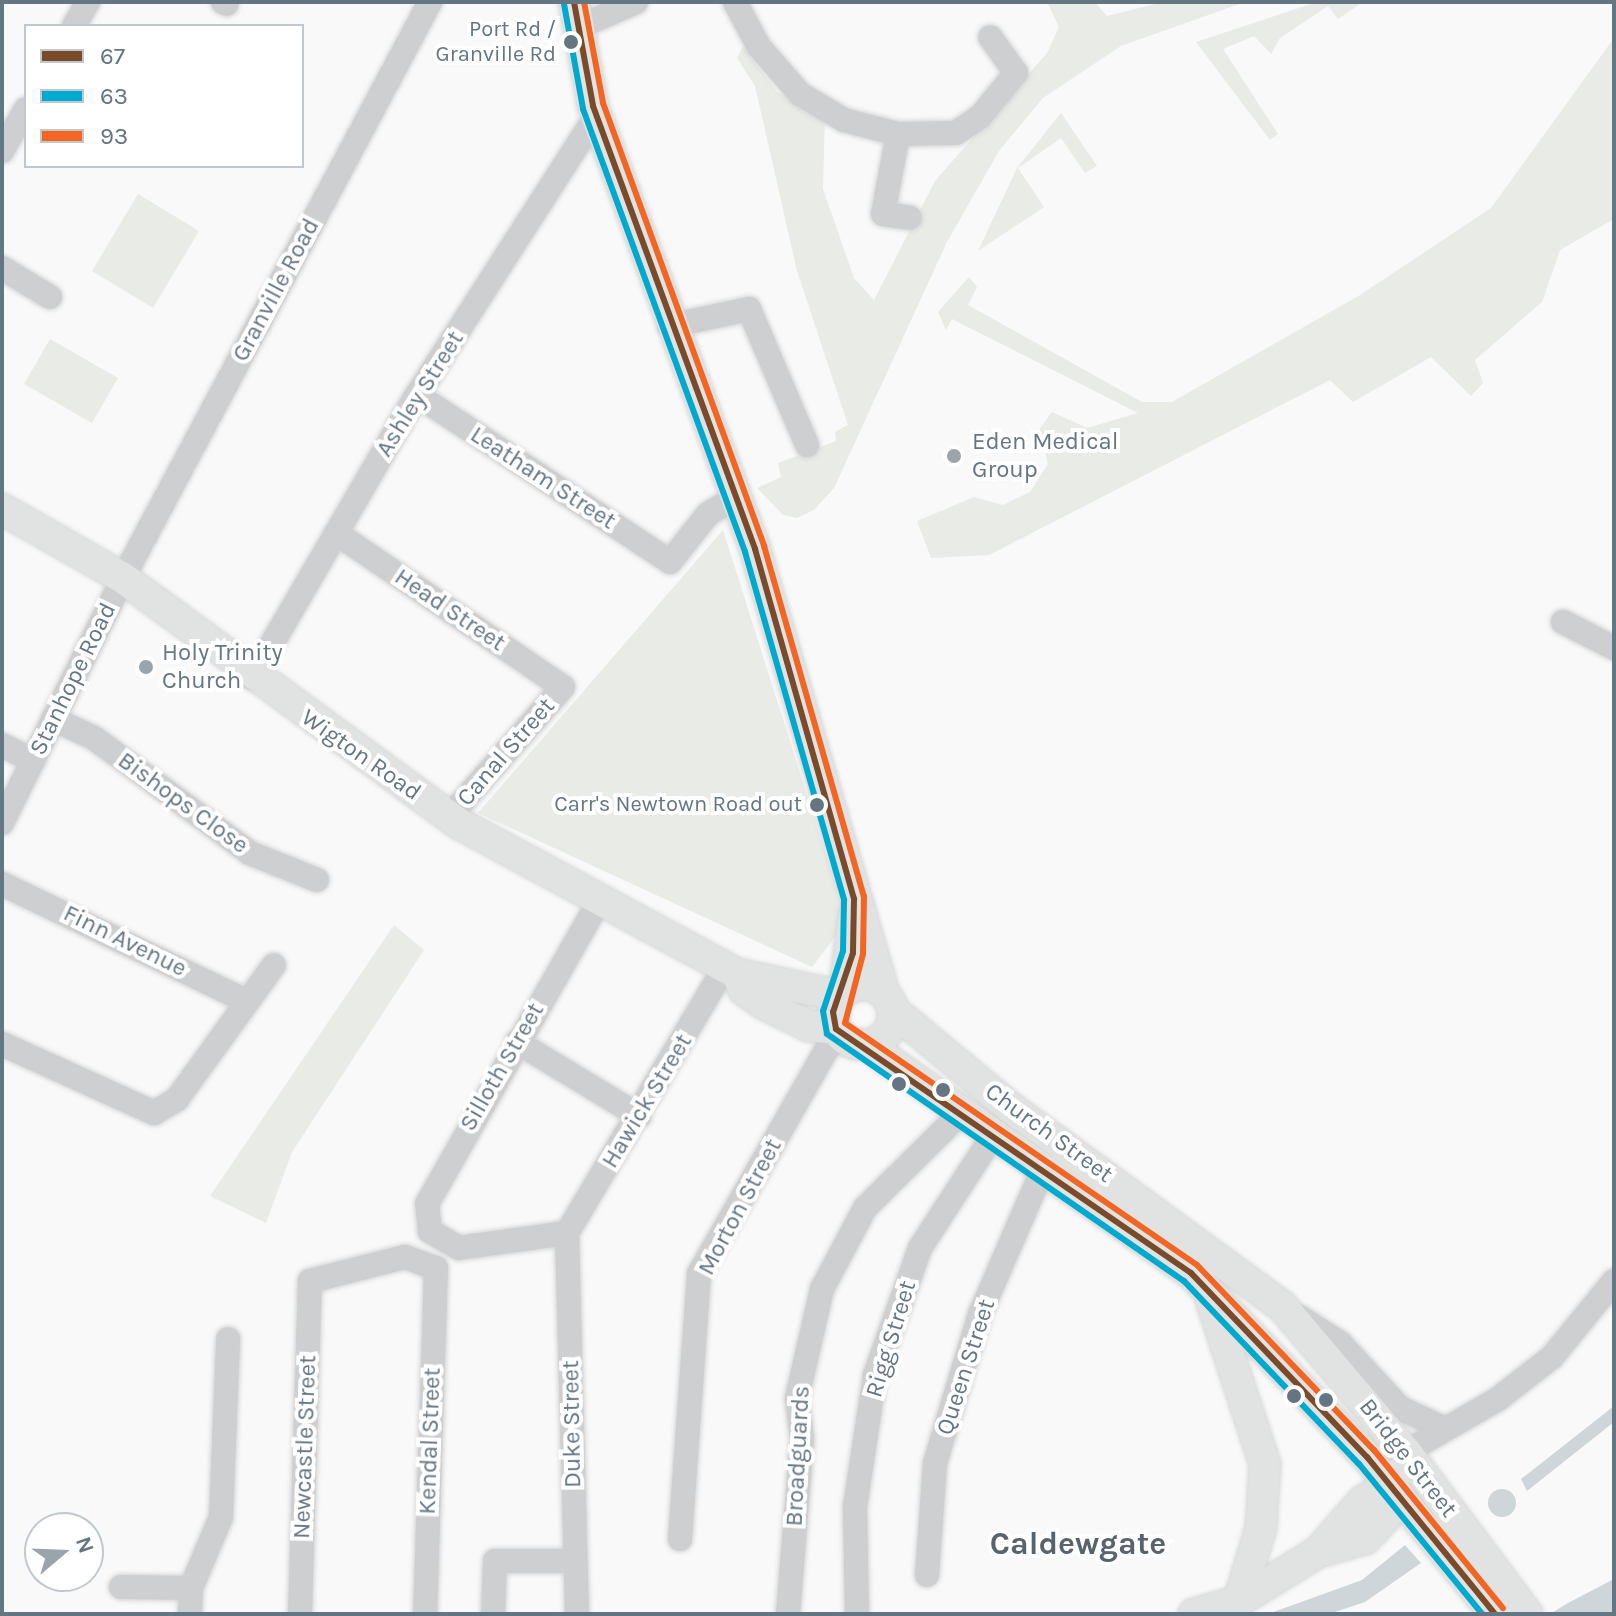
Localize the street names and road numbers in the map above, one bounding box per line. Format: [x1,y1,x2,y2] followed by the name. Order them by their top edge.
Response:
[226,214,326,366] street label: Granville Road
[370,326,470,462] street label: Ashley Street
[465,420,621,536] street label: Leatham Street
[389,562,511,658] street label: Head Street
[24,598,122,760] street label: Stanhope Road
[451,692,561,812] street label: Canal Street
[296,703,426,807] street label: Wigton Road
[112,746,254,860] street label: Bishops Close
[59,899,191,983] street label: Finn Avenue
[454,998,550,1136] street label: Silloth Street
[596,1029,698,1173] street label: Hawick Street
[980,1077,1118,1189] street label: Church Street
[692,1134,788,1280] street label: Morton Street
[860,1277,922,1401] street label: Rigg Street
[931,1296,1001,1438] street label: Queen Street
[287,1355,323,1539] street label: Newcastle Street
[556,1360,588,1488] street label: Duke Street
[413,1367,447,1515] street label: Kendal Street
[780,1385,816,1527] street label: Broadguards
[1353,1393,1463,1523] street label: Bridge Street

